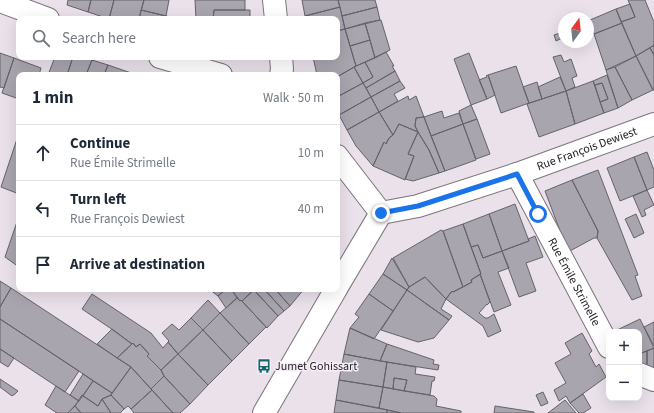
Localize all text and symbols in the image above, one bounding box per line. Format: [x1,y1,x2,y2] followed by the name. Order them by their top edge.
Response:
[558,12,594,48] north arrow
[16,16,340,60] search box
[30,27,52,49] icon: search
[62,28,136,49] text: Search here
[32,86,73,110] text: 1 min
[263,89,324,107] text: Walk · 50 m
[534,123,640,175] street label: Rue François Dewiest
[70,133,130,154] text: Continue
[32,142,54,164] icon: ahead
[298,144,324,162] text: 10 m
[70,154,176,172] text: Rue Émile Strimelle
[70,189,126,210] text: Turn left
[32,198,54,220] icon: left
[298,200,324,218] text: 40 m
[372,204,390,222] route end
[529,205,547,223] route start
[70,210,185,228] text: Rue François Dewiest
[543,235,604,329] street label: Rue Émile Strimelle
[32,254,54,276] icon: arrive
[70,254,205,275] text: Arrive at destination
[606,329,642,401] map controls
[606,329,642,365] button: +
[256,358,272,374] bus stop icon: Jumet Gohissart
[275,358,357,375] place label: Jumet Gohissart
[606,365,642,401] button: −

